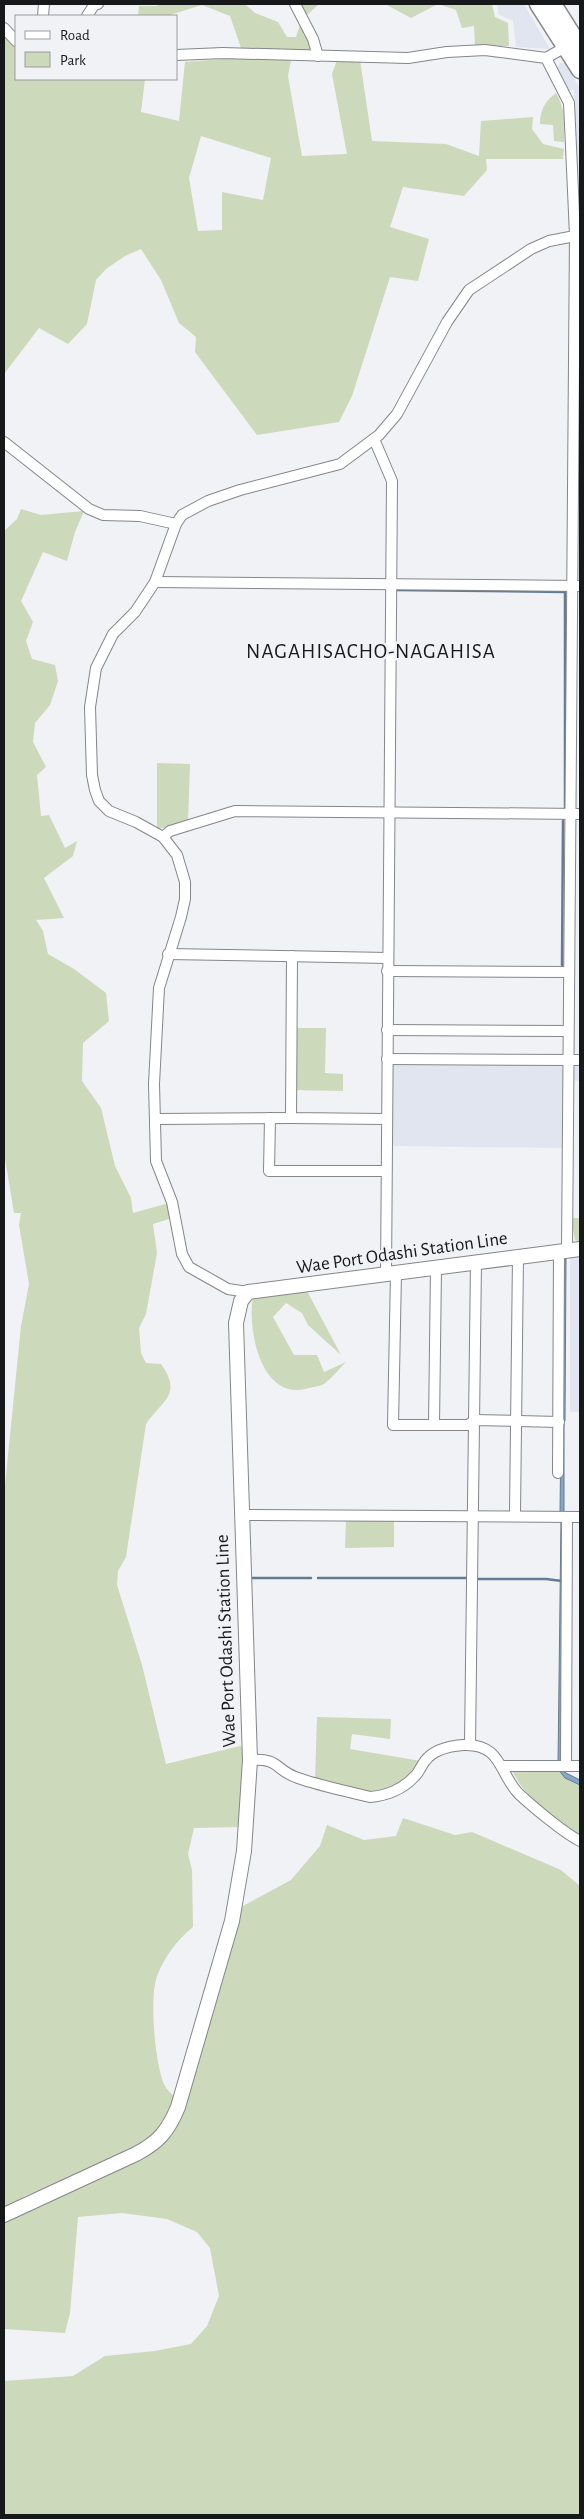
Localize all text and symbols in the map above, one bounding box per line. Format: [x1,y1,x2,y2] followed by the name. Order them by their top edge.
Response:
[15,15,178,80] legend
[60,28,90,43] text: Road
[60,53,86,68] text: Park
[246,641,496,662] district label: NAGAHISACHO-NAGAHISA
[295,1229,509,1277] street label: Wae Port Odashi Station Line
[213,1534,239,1748] street label: Wae Port Odashi Station Line

